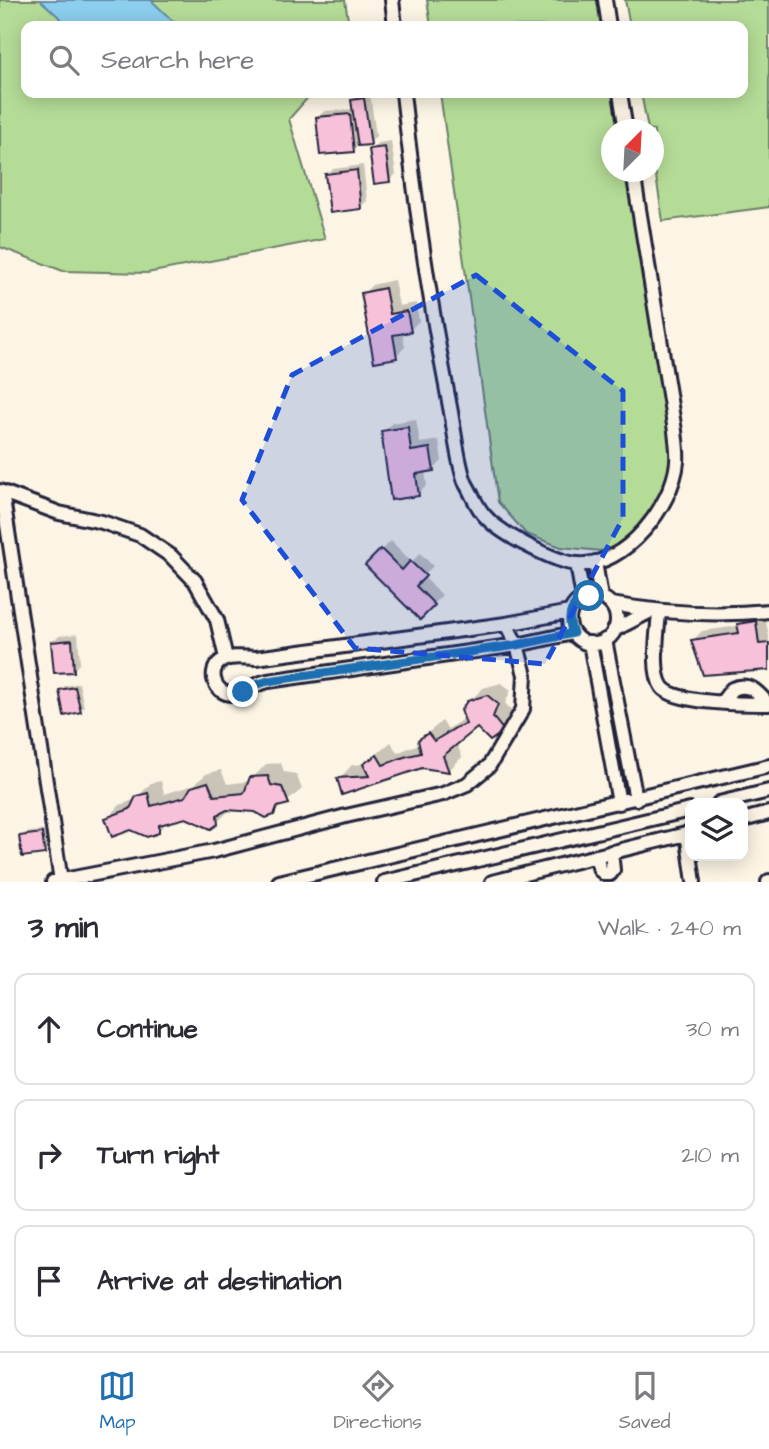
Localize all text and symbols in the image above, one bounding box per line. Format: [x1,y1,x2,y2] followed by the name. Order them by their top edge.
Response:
[21,21,748,98] search box
[45,41,83,79] icon: search
[101,42,254,78] text: Search here
[601,119,664,182] north arrow
[573,580,604,611] route start
[227,676,258,707] route end
[685,798,748,861] map controls
[685,798,748,861] button: layers
[28,907,98,949] text: 3 min
[598,912,741,944] text: Walk · 240 m
[30,1010,68,1048] icon: ahead
[97,1011,198,1047] text: Continue
[686,1013,739,1045] text: 30 m
[30,1136,68,1174] icon: right
[97,1137,219,1173] text: Turn right
[681,1139,739,1171] text: 210 m
[30,1262,68,1300] icon: arrive
[97,1263,342,1299] text: Arrive at destination
[98,1367,136,1436] tab: Map
[333,1367,422,1436] tab: Directions
[619,1367,670,1436] tab: Saved

